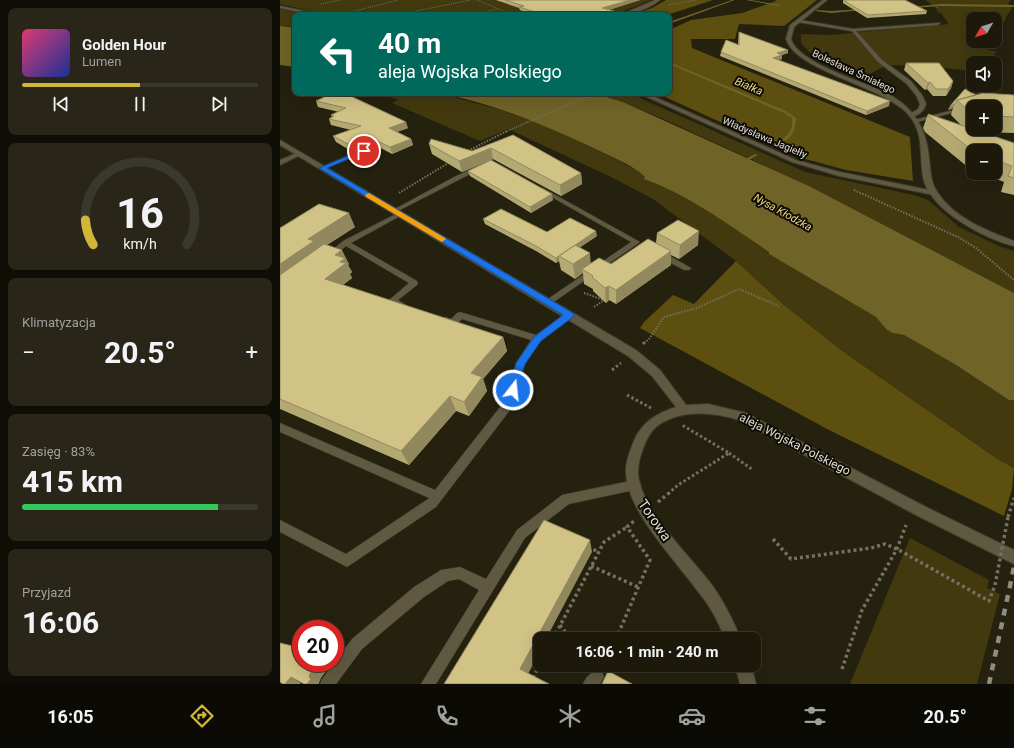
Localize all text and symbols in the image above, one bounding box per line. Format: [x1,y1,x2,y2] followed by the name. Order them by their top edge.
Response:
[966,12,1002,48] north arrow
[966,12,1002,180] map controls
[378,27,441,60] text: 40 m
[312,28,364,80] icon: left
[82,36,166,54] text: Golden Hour
[811,46,898,96] street label: Bolesława Śmiałego
[82,54,121,69] text: Lumen
[966,56,1002,92] button: sound
[378,61,562,82] text: aleja Wojska Polskiego
[733,75,765,98] water label: Białka
[50,93,72,115] icon: previous
[129,93,151,115] icon: pause
[208,93,230,115] icon: next
[966,100,1002,136] button: +
[721,115,809,160] street label: Władysława Jagiełły
[347,134,381,168] pin
[353,140,375,162] icon: arrive
[966,144,1002,180] button: −
[116,189,164,238] text: 16
[751,191,814,234] water label: Nysa Kłodzka
[123,235,157,251] text: km/h
[22,315,96,330] text: Klimatyzacja
[104,335,176,370] text: 20.5°
[22,340,35,365] text: −
[246,340,258,365] text: +
[492,369,534,411] position arrow
[737,410,853,478] street label: aleja Wojska Polskiego
[22,444,95,459] text: Zasięg · 83%
[22,464,123,499] text: 415 km
[635,496,675,544] street label: Torowa
[22,585,71,600] text: Przyjazd
[22,605,99,640] text: 16:06
[292,620,344,672] speed limit sign: 20
[576,643,718,661] text: 16:06 · 1 min · 240 m
[188,702,216,730] icon: directions
[311,702,339,730] icon: music
[433,702,461,730] icon: phone
[556,702,584,730] icon: climate
[678,702,706,730] icon: car
[801,702,829,730] icon: filters
[47,706,94,727] text: 16:05
[923,706,967,727] text: 20.5°

